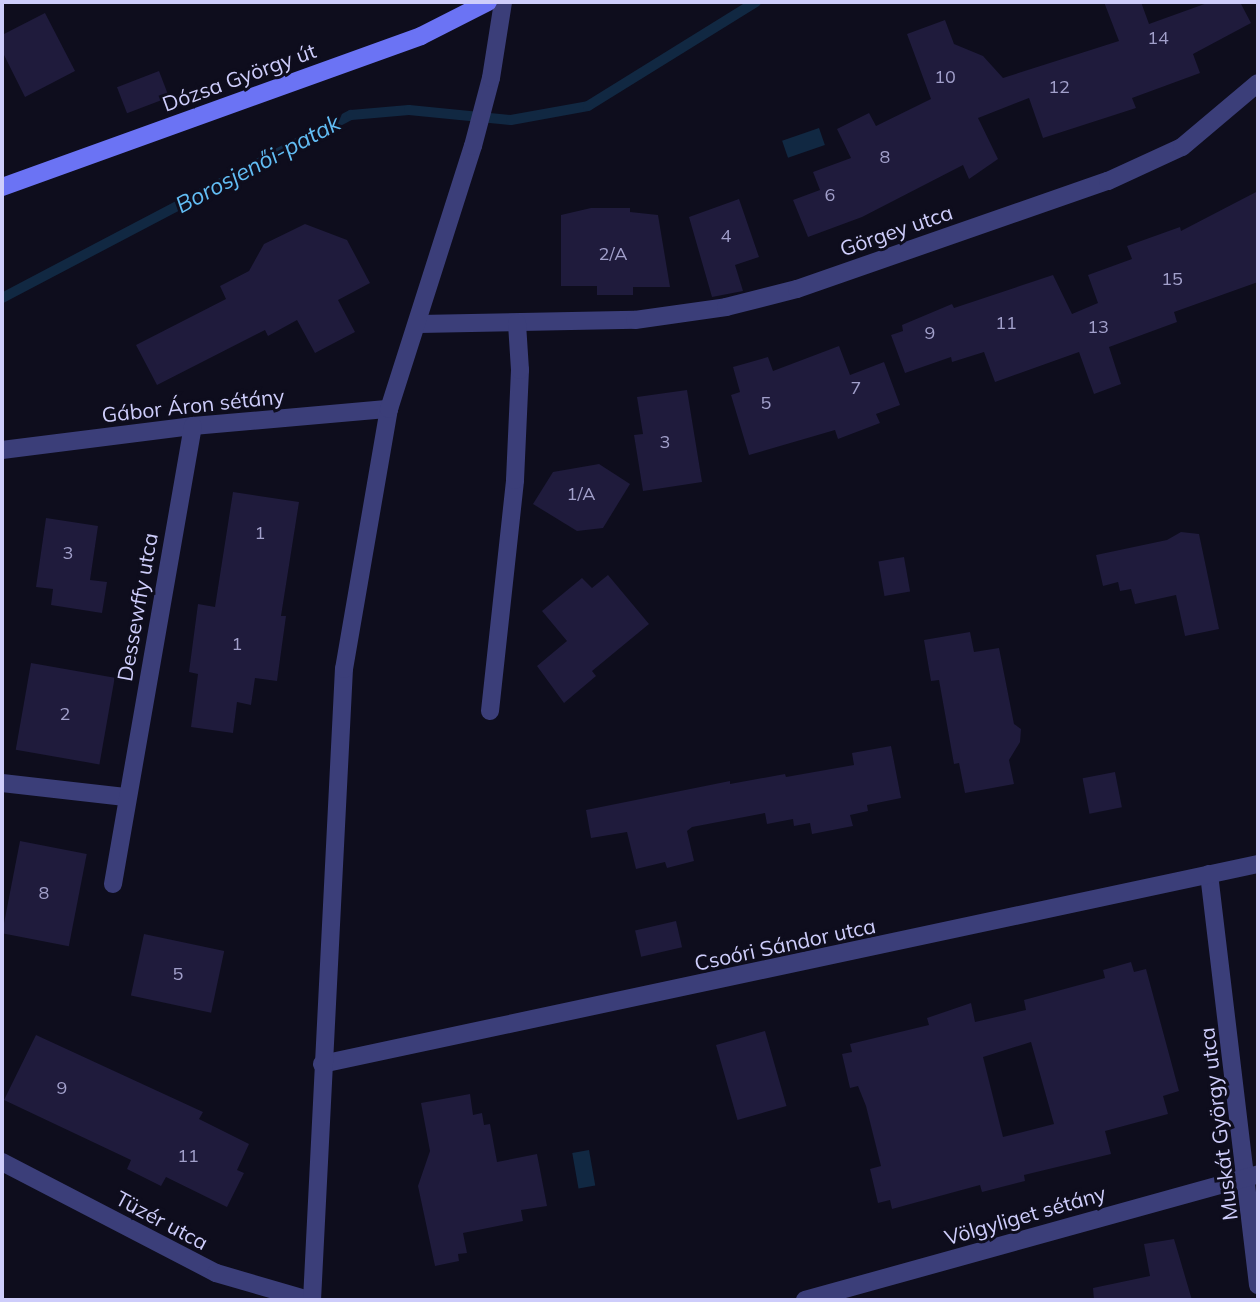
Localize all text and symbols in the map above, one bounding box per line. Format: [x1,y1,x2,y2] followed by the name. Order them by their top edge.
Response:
[1147,27,1169,49] house number: 14
[159,38,319,116] street label: Dózsa György út
[934,66,956,88] house number: 10
[1048,76,1070,98] house number: 12
[171,109,345,219] water label: Borosjenői-patak
[880,146,890,168] house number: 8
[825,184,835,206] house number: 6
[836,199,956,261] street label: Görgey utca
[721,225,731,247] house number: 4
[599,243,627,265] house number: 2/A
[1161,268,1183,290] house number: 15
[995,312,1017,334] house number: 11
[1087,316,1109,338] house number: 13
[925,322,935,344] house number: 9
[851,377,861,399] house number: 7
[100,383,286,427] street label: Gábor Áron sétány
[761,392,771,414] house number: 5
[660,431,670,453] house number: 3
[567,483,595,505] house number: 1/A
[255,522,265,544] house number: 1
[112,531,162,683] street label: Dessewffy utca
[63,542,73,564] house number: 3
[232,633,242,655] house number: 1
[60,703,70,725] house number: 2
[39,882,49,904] house number: 8
[692,912,878,976] street label: Csoóri Sándor utca
[173,963,183,985] house number: 5
[1194,1026,1242,1222] street label: Muskát György utca
[57,1077,67,1099] house number: 9
[177,1145,199,1167] house number: 11
[942,1180,1108,1250] street label: Völgyliget sétány
[112,1185,212,1255] street label: Tüzér utca

